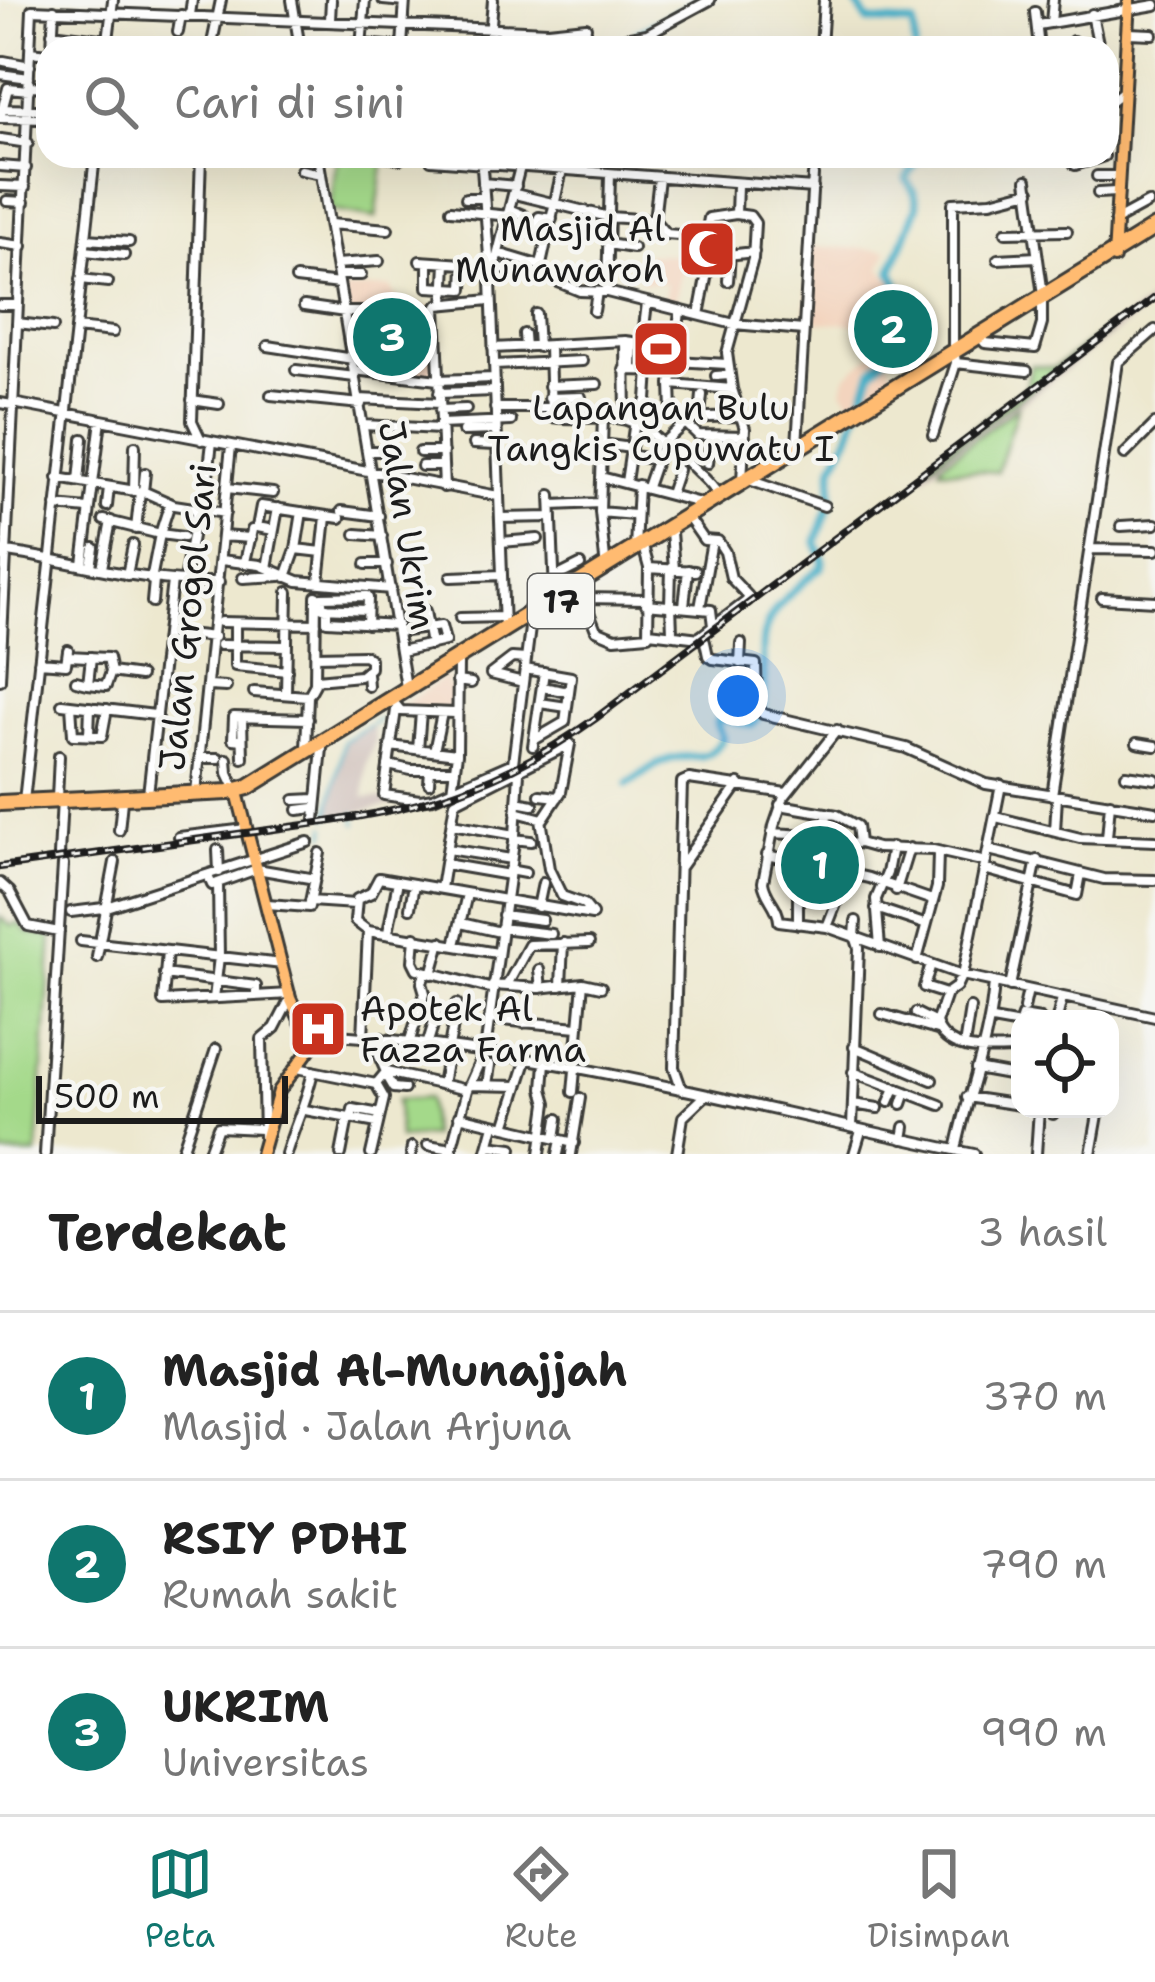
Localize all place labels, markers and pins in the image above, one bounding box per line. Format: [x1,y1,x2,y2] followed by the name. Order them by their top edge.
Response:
[455,204,665,294] place label: Masjid Al Munawaroh
[676,218,738,280] mosque icon: Masjid Al Munawaroh
[854,284,932,374] pin: 2
[353,292,431,382] pin: 3
[630,318,692,380] sports icon: Lapangan Bulu Tangkis Cupuwatu I
[488,383,834,473] place label: Lapangan Bulu Tangkis Cupuwatu I
[781,820,859,910] pin: 1
[360,984,586,1074] place label: Apotek Al Fazza Farma
[287,998,349,1060] hospital icon: Apotek Al Fazza Farma

